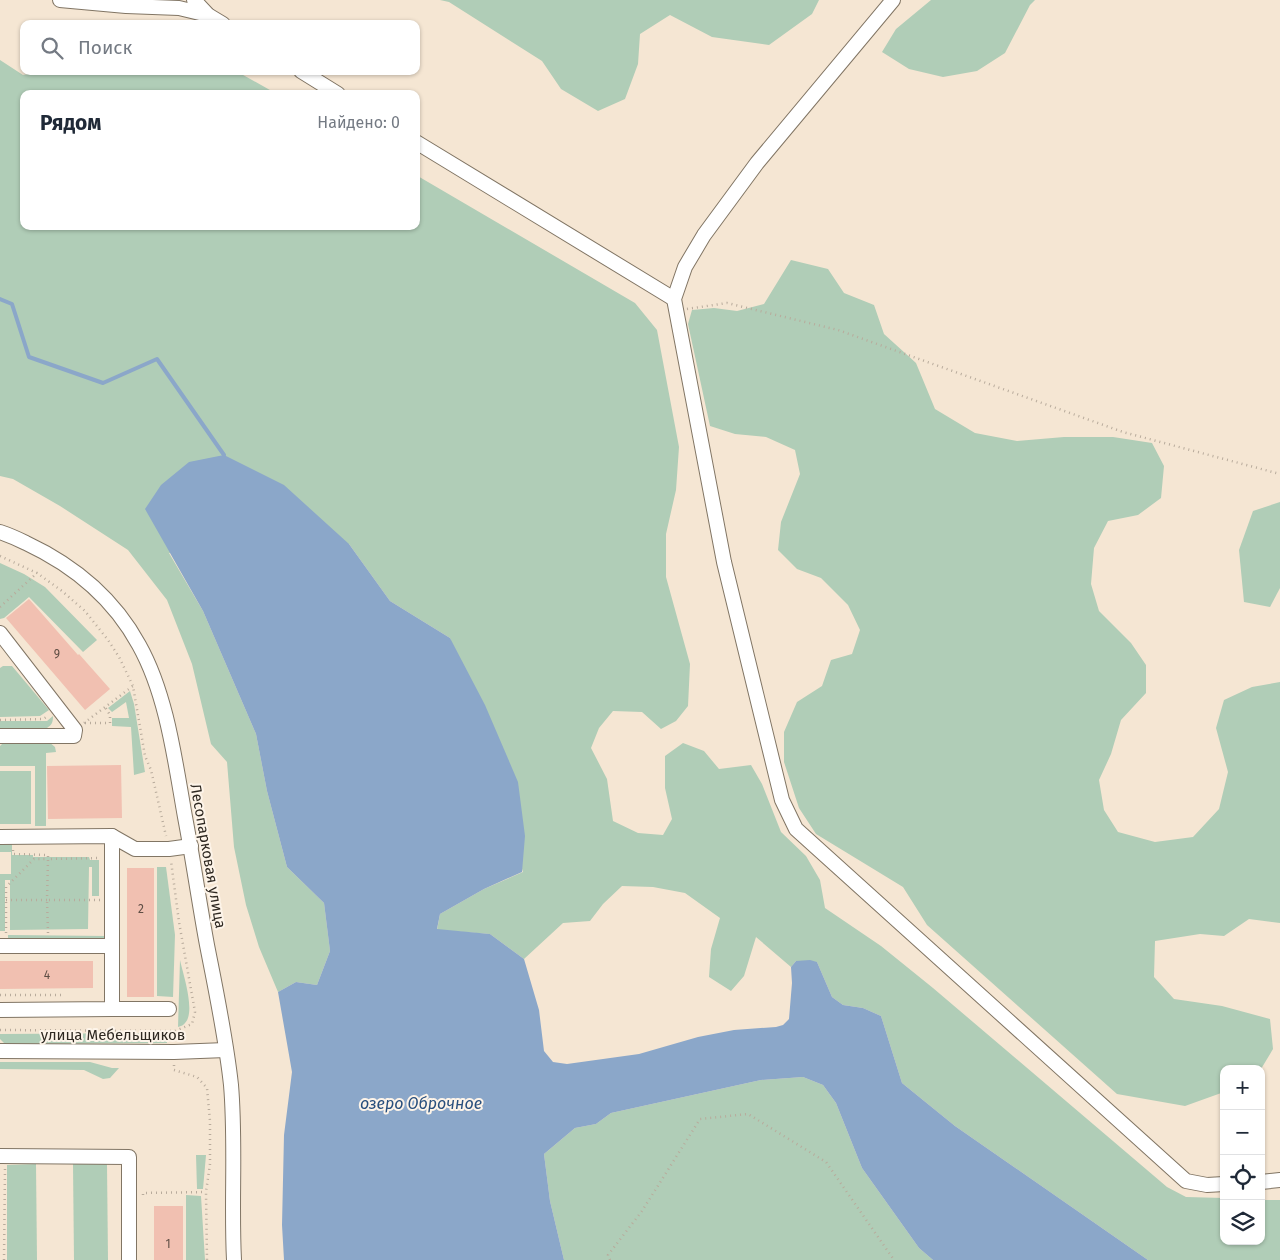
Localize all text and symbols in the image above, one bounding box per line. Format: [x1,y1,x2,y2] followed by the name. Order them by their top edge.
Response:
[20,20,420,75] search box
[38,34,66,62] icon: search
[78,36,132,59] text: Поиск
[40,110,101,136] text: Рядом
[317,113,400,132] text: Найдено: 0
[54,647,60,661] house number: 9
[186,782,230,930] street label: Лесопарковая улица
[138,902,144,916] house number: 2
[44,968,51,982] house number: 4
[41,1026,185,1044] street label: улица Мебельщиков
[1220,1065,1265,1245] map controls
[1220,1065,1265,1110] button: +
[360,1094,482,1113] water label: озеро Оброчное
[1220,1110,1265,1155] button: −
[1220,1155,1265,1200] button: locate
[1220,1200,1265,1245] button: layers
[165,1237,171,1251] house number: 1

